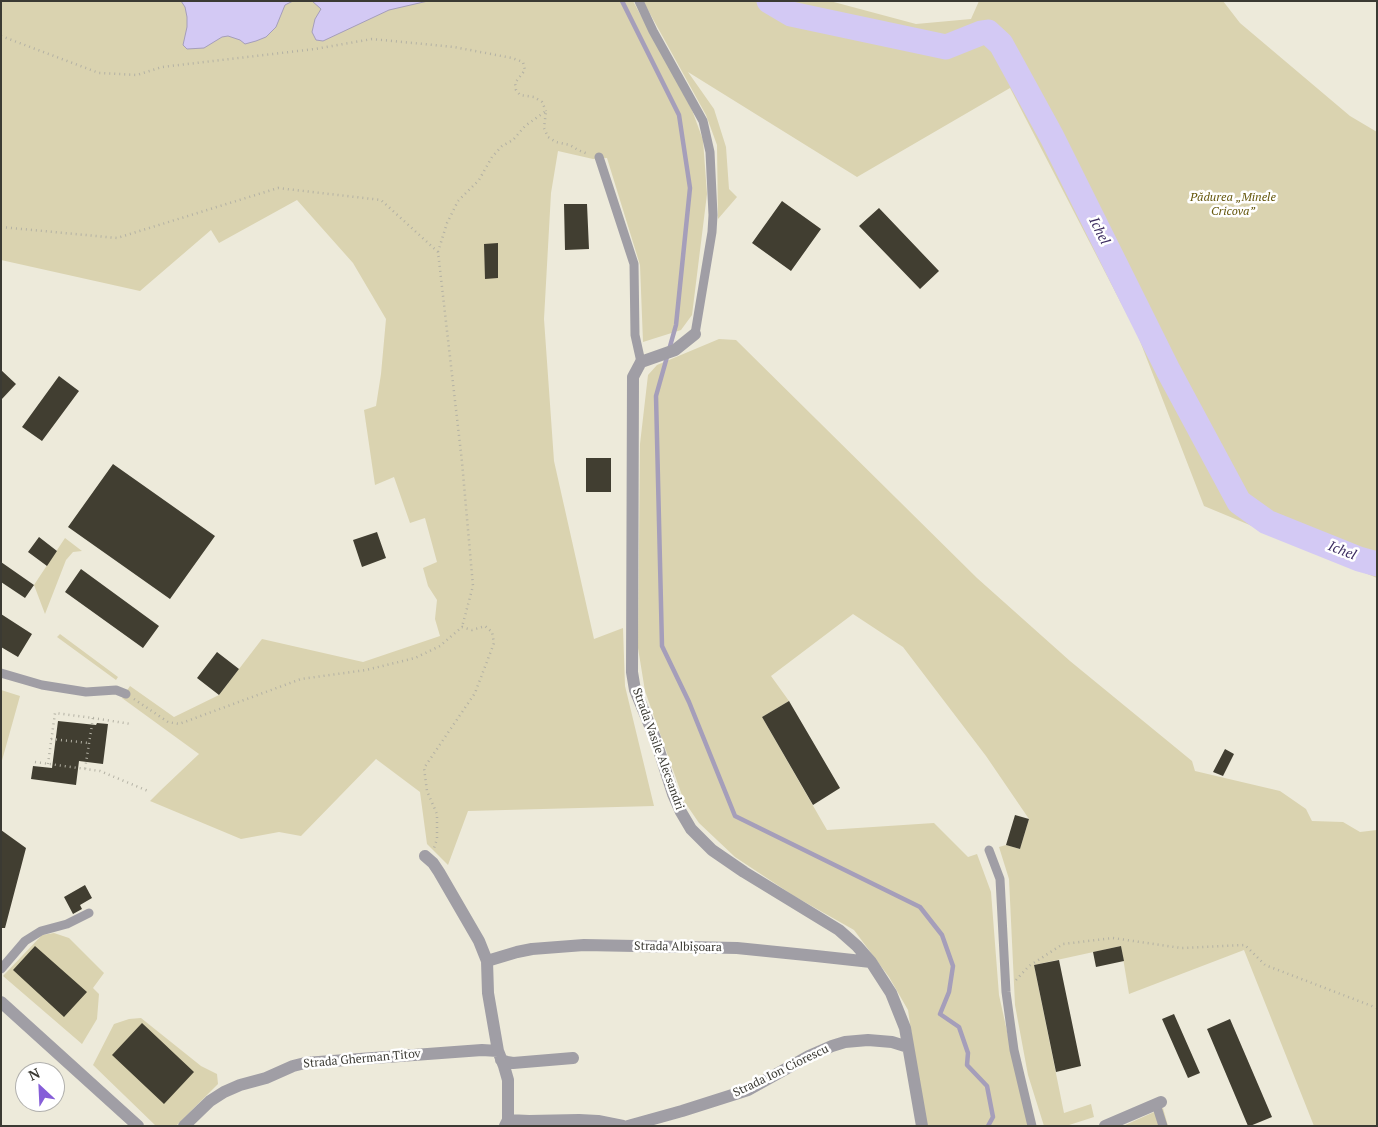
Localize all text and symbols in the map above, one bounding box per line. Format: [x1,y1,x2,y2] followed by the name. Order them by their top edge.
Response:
[1190,191,1276,219] park label: Pădurea „Minele Cricova”
[1085,214,1113,248] water label: Ichel
[1326,538,1358,564] water label: Ichel
[629,686,687,812] street label: Strada Vasile Alecsandri
[634,939,722,955] street label: Strada Albișoara
[731,1042,831,1100] street label: Strada Ion Ciorescu
[303,1047,421,1071] street label: Strada Gherman Titov
[15,1062,65,1112] north arrow
[25,1063,43,1085] text: N

